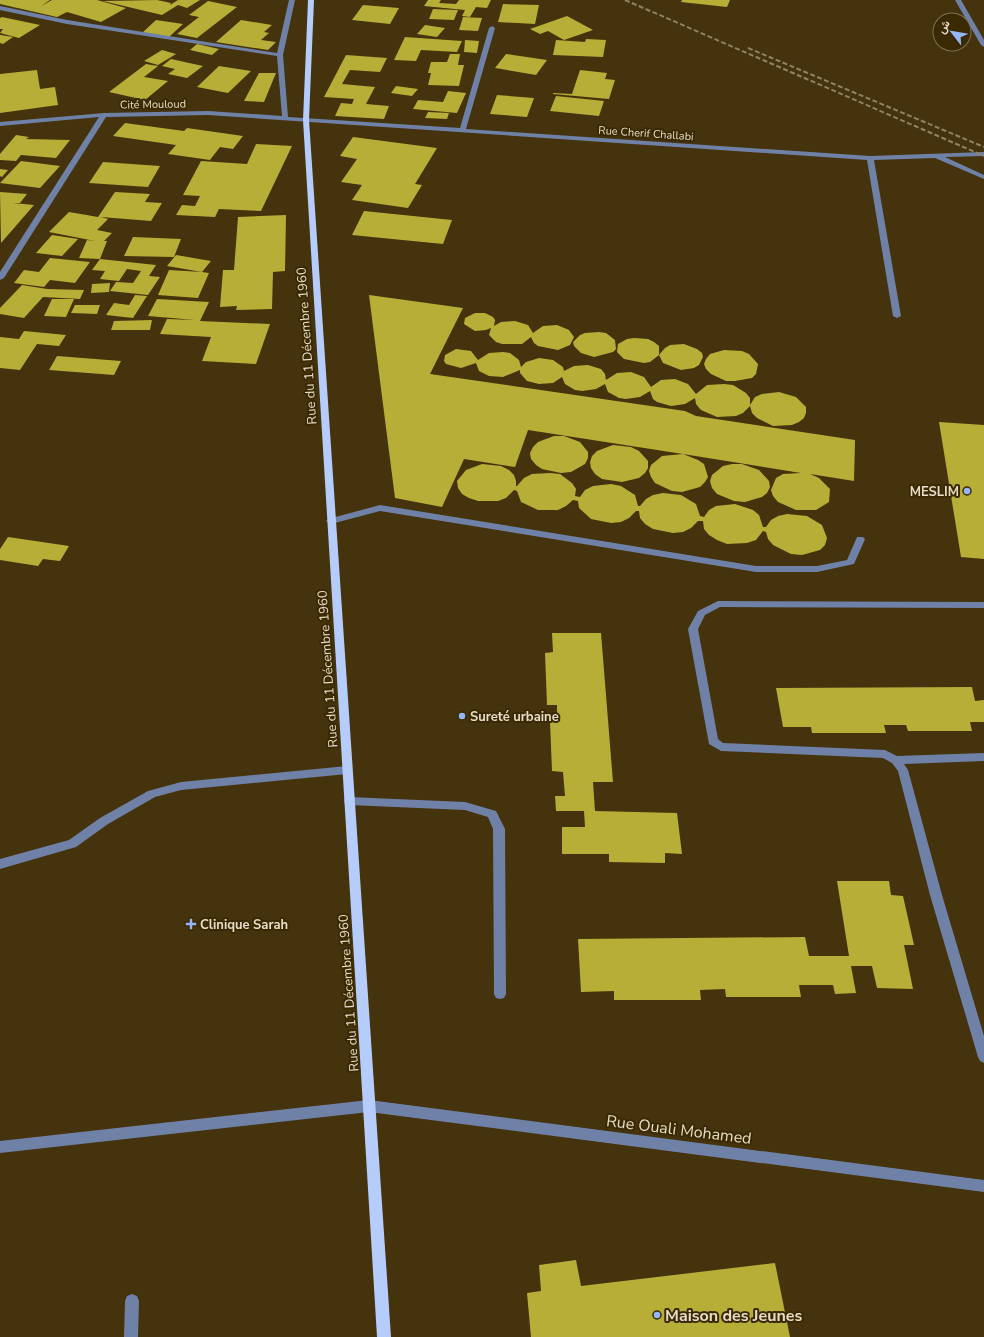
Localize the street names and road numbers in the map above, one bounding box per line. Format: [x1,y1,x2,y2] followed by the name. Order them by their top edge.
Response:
[120,96,186,113] street label: Cité Mouloud
[598,123,694,144] street label: Rue Cherif Challabi
[293,267,321,425] street label: Rue du 11 Décembre 1960
[314,590,342,748] street label: Rue du 11 Décembre 1960
[335,914,363,1072] street label: Rue du 11 Décembre 1960
[605,1110,753,1150] street label: Rue Ouali Mohamed

